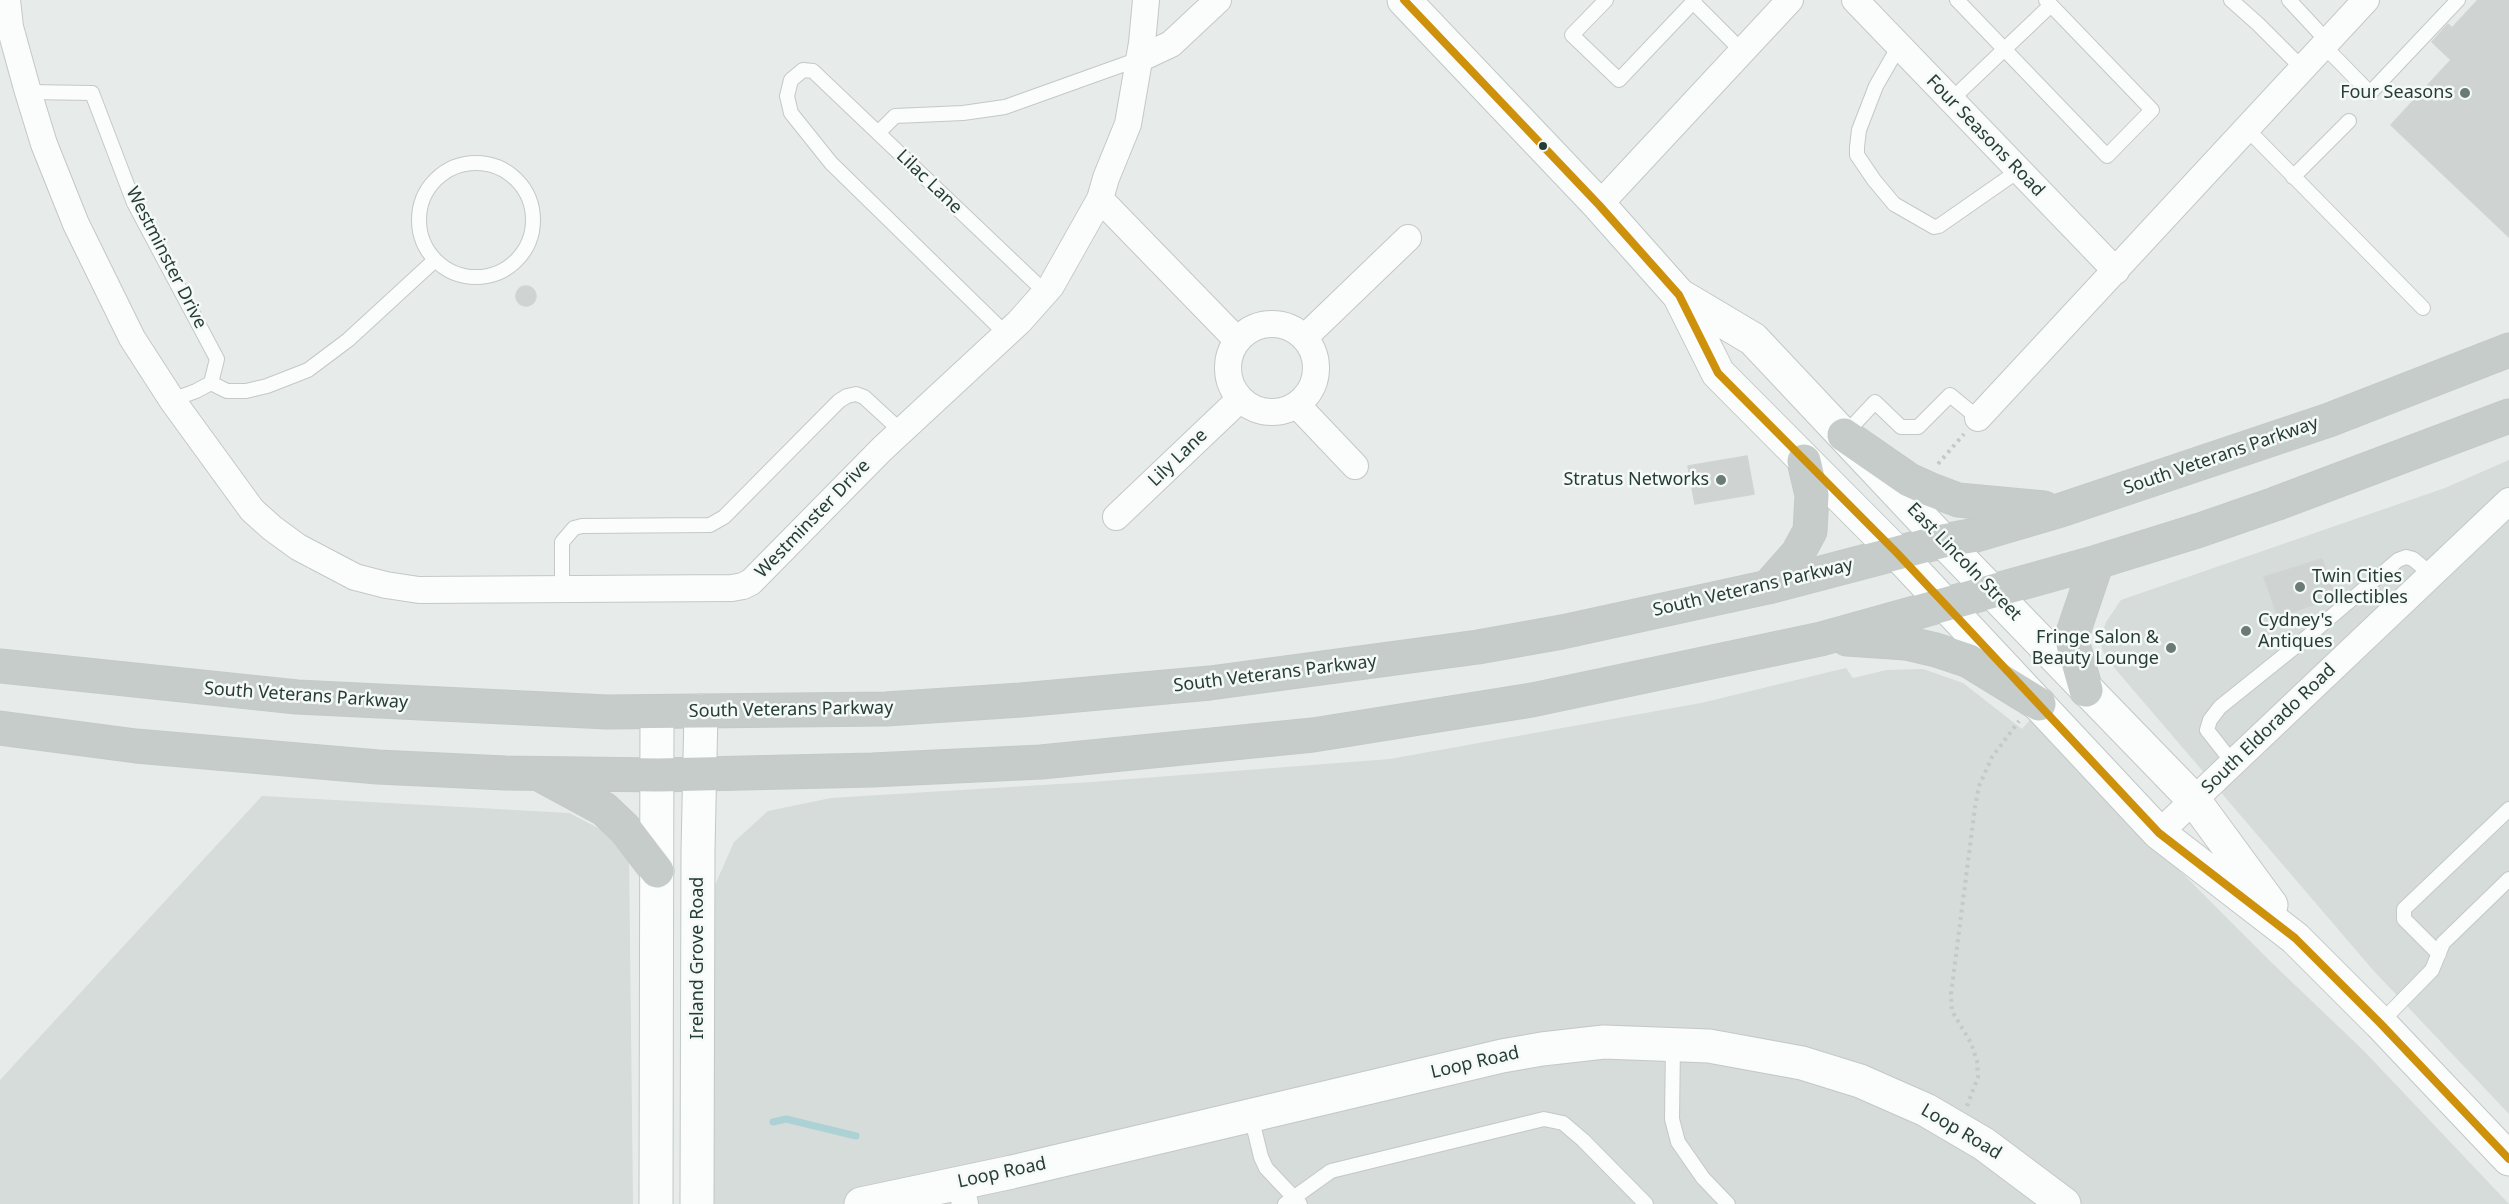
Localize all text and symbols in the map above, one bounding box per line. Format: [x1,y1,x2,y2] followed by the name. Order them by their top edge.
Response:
[1921,71,2049,201] street label: Four Seasons Road
[2340,82,2453,104] place label: Four Seasons
[2458,86,2472,100] marker: Four Seasons
[1537,140,1549,152] unlabelled marker
[892,145,966,219] street label: Lilac Lane
[121,184,211,332] street label: Westminster Drive
[2121,412,2321,500] street label: South Veterans Parkway
[1144,425,1212,491] street label: Lily Lane
[751,455,875,583] street label: Westminster Drive
[1563,469,1709,491] place label: Stratus Networks
[1714,473,1728,487] marker: Stratus Networks
[1902,499,2026,625] street label: East Lincoln Street
[1651,554,1855,622] street label: South Veterans Parkway
[2312,566,2408,608] place label: Twin Cities Collectibles
[2293,580,2307,594] marker: Twin Cities Collectibles
[2258,610,2333,652] place label: Cydney's Antiques
[2239,624,2253,638] marker: Cydney's Antiques
[2032,627,2159,670] place label: Fringe Salon & Beauty Lounge
[2164,641,2178,655] marker: Fringe Salon & Beauty Lounge
[1172,651,1378,697] street label: South Veterans Parkway
[2198,659,2340,799] street label: South Eldorado Road
[203,678,409,714] street label: South Veterans Parkway
[689,697,893,723] street label: South Veterans Parkway
[687,877,709,1039] street label: Ireland Grove Road
[1429,1042,1521,1084] street label: Loop Road
[1917,1100,2005,1164] street label: Loop Road
[956,1153,1048,1193] street label: Loop Road

